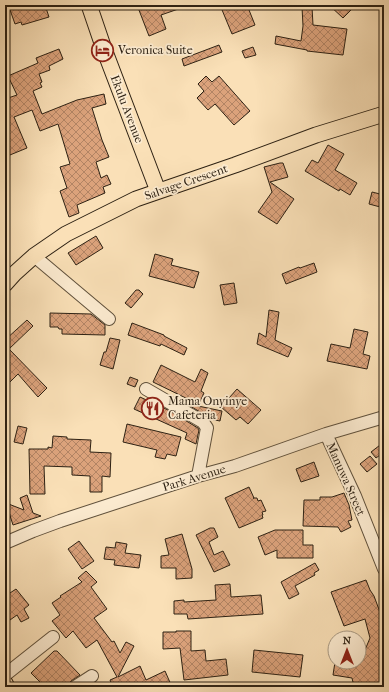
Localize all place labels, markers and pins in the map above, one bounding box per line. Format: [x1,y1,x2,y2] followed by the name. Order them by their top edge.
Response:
[89,37,115,63] hotel icon: Veronica Suite
[117,43,193,57] place label: Veronica Suite
[168,394,247,422] place label: Mama Onyinye Cafeteria
[139,395,165,421] restaurant icon: Mama Onyinye Cafeteria

